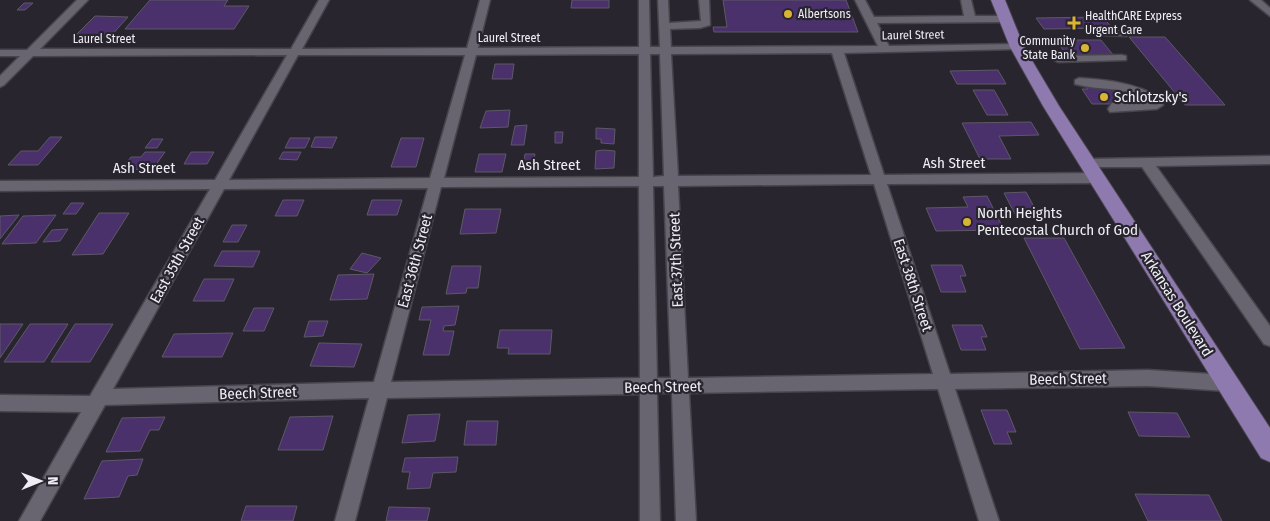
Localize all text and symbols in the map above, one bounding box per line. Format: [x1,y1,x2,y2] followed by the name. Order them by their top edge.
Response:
[798,7,851,21] place label: Albertsons
[782,8,794,20] marker: Albertsons
[1085,9,1182,37] place label: HealthCARE Express Urgent Care
[1067,16,1081,30] marker: HealthCARE Express Urgent Care
[882,27,945,43] street label: Laurel Street
[478,31,540,45] street label: Laurel Street
[73,32,135,46] street label: Laurel Street
[1020,34,1076,62] place label: Community State Bank
[1079,42,1091,54] marker: Community State Bank
[1114,88,1188,106] place label: Schlotzsky's
[1098,91,1110,103] marker: Schlotzsky's
[923,154,985,172] street label: Ash Street
[518,156,580,174] street label: Ash Street
[113,159,175,177] street label: Ash Street
[977,204,1138,239] place label: North Heights Pentecostal Church of God
[394,212,436,310] street label: East 36th Street
[665,212,687,308] street label: East 37th Street
[146,214,208,306] street label: East 35th Street
[961,216,973,228] marker: North Heights Pentecostal Church of God
[890,236,936,334] street label: East 38th Street
[1137,248,1217,360] street label: Arkansas Boulevard
[1029,369,1107,389] street label: Beech Street
[624,377,702,397] street label: Beech Street
[219,383,297,403] street label: Beech Street
[15,456,65,506] north arrow
[44,476,61,485] text: N

